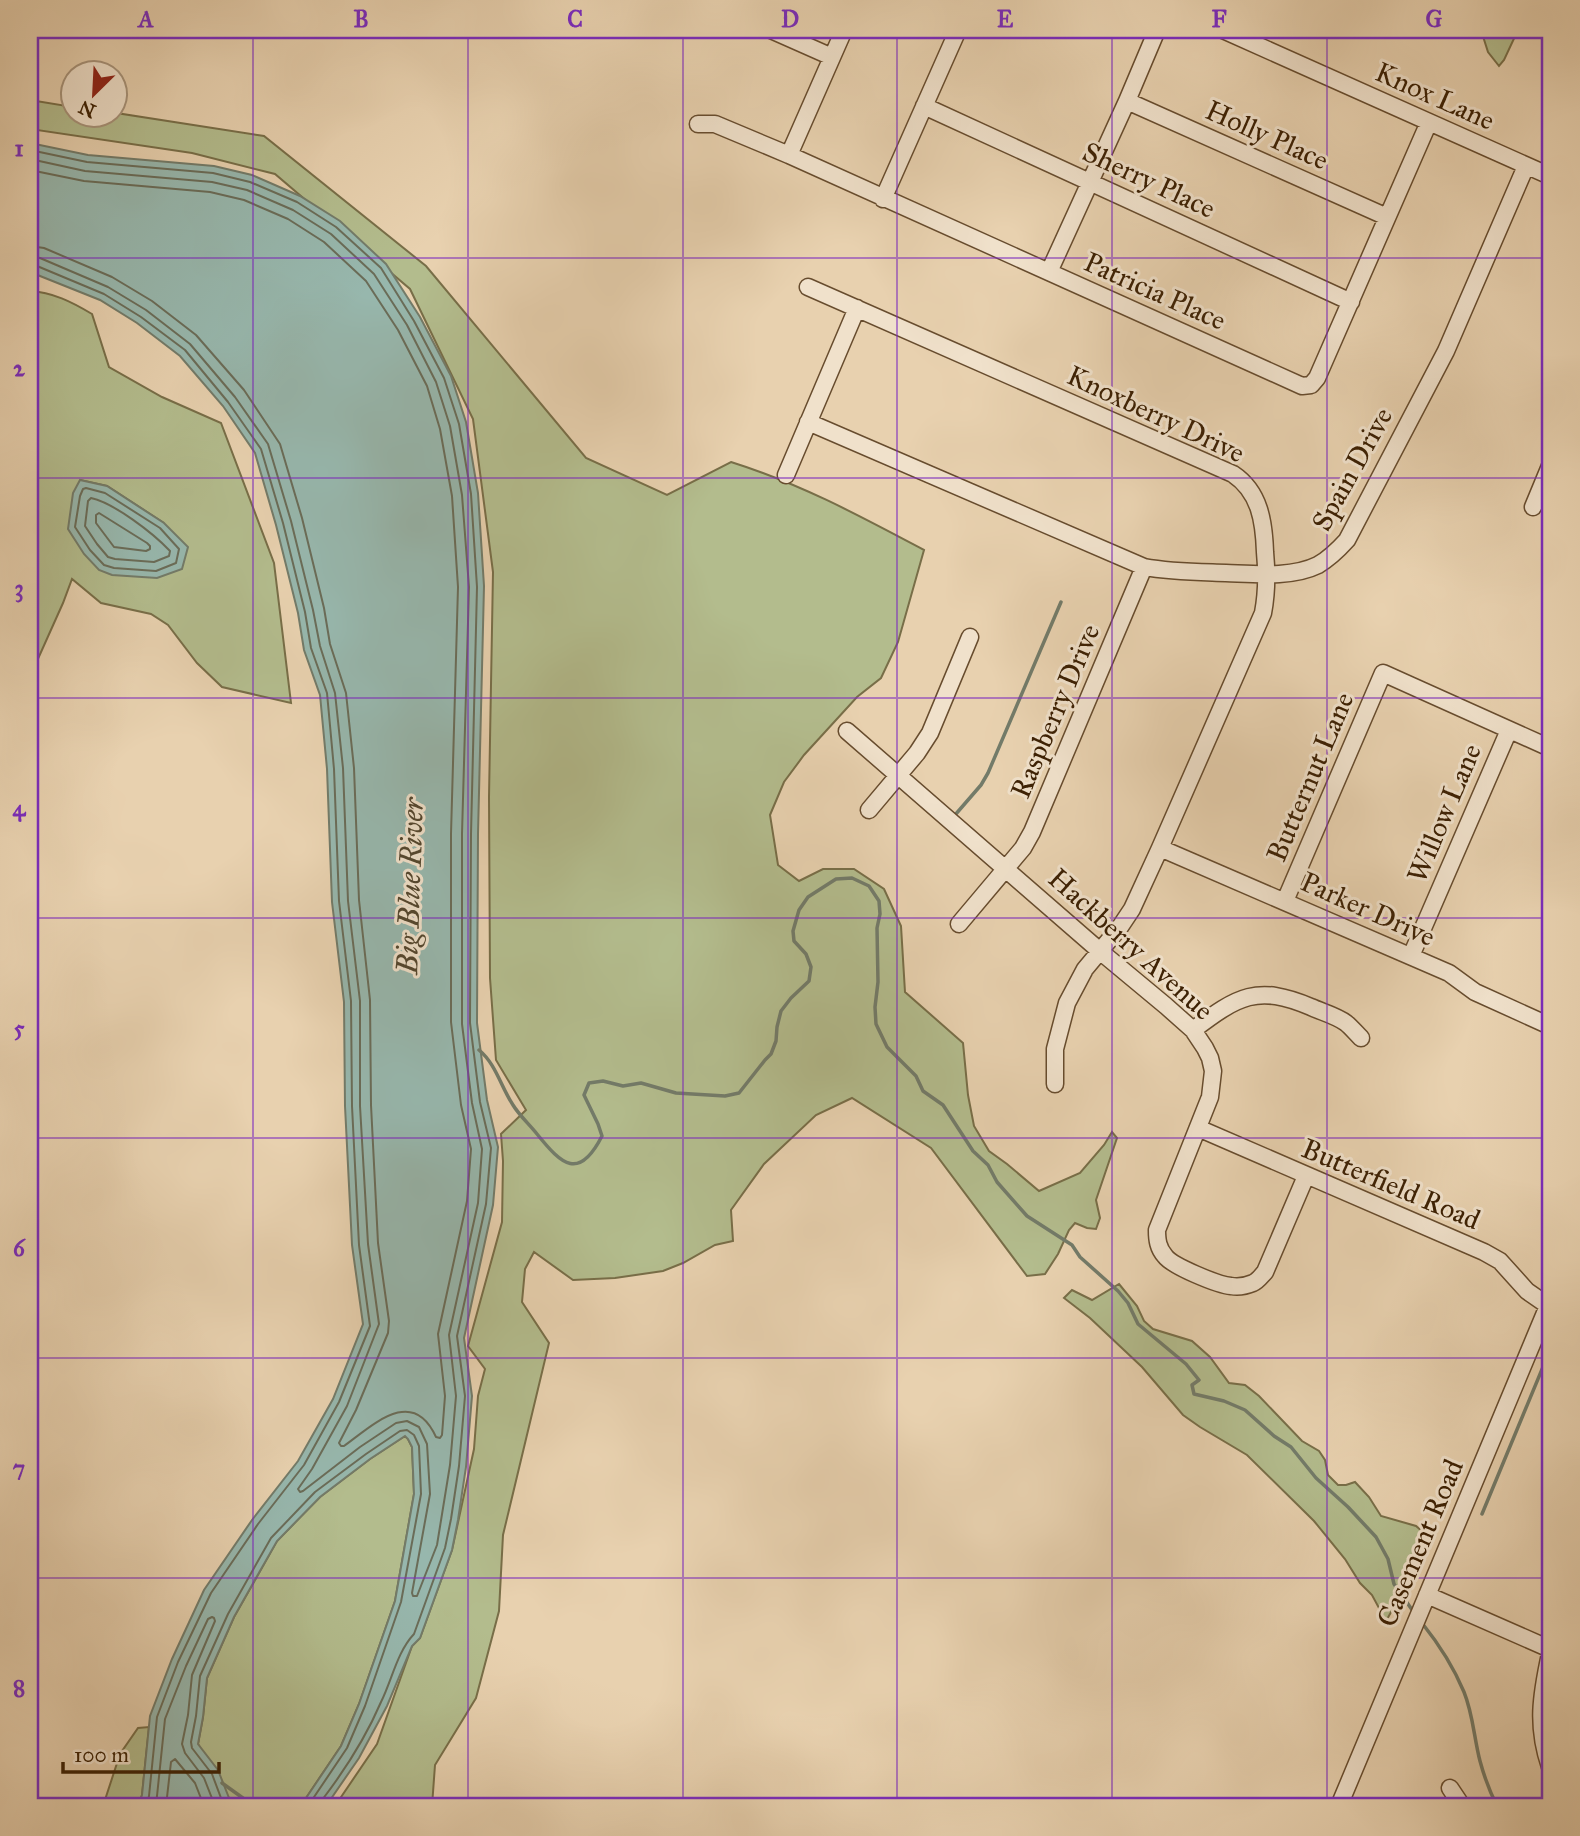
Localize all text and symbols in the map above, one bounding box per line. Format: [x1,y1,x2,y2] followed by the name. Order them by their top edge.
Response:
[136,5,154,33] text: A
[353,5,369,33] text: B
[567,5,583,33] text: C
[781,5,799,33] text: D
[997,5,1014,33] text: E
[1211,5,1227,33] text: F
[1426,5,1443,33] text: G
[1370,54,1500,138] street label: Knox Lane
[60,60,130,130] north arrow
[1200,92,1334,178] street label: Holly Place
[75,95,99,123] text: N
[14,134,24,162] text: 1
[1077,134,1221,226] street label: Sherry Place
[1079,244,1231,338] street label: Patricia Place
[13,354,25,382] text: 2
[1062,358,1250,470] street label: Knoxberry Drive
[1304,401,1400,537] street label: Spain Drive
[14,574,24,603] text: 3
[1003,619,1107,803] street label: Raspberry Drive
[1259,687,1361,867] street label: Butternut Lane
[1399,738,1489,888] street label: Willow Lane
[13,794,27,822] text: 4
[389,796,431,977] water label: Big Blue River
[1041,861,1221,1027] street label: Hackberry Avenue
[1295,864,1441,954] street label: Parker Drive
[14,1014,25,1042] text: 5
[1296,1131,1486,1237] street label: Butterfield Road
[13,1234,26,1262] text: 6
[13,1454,25,1482] text: 7
[1369,1454,1471,1632] street label: Casement Road
[13,1674,25,1702] text: 8
[63,1731,219,1775] scale bar
[74,1742,129,1768] text: 100 m

